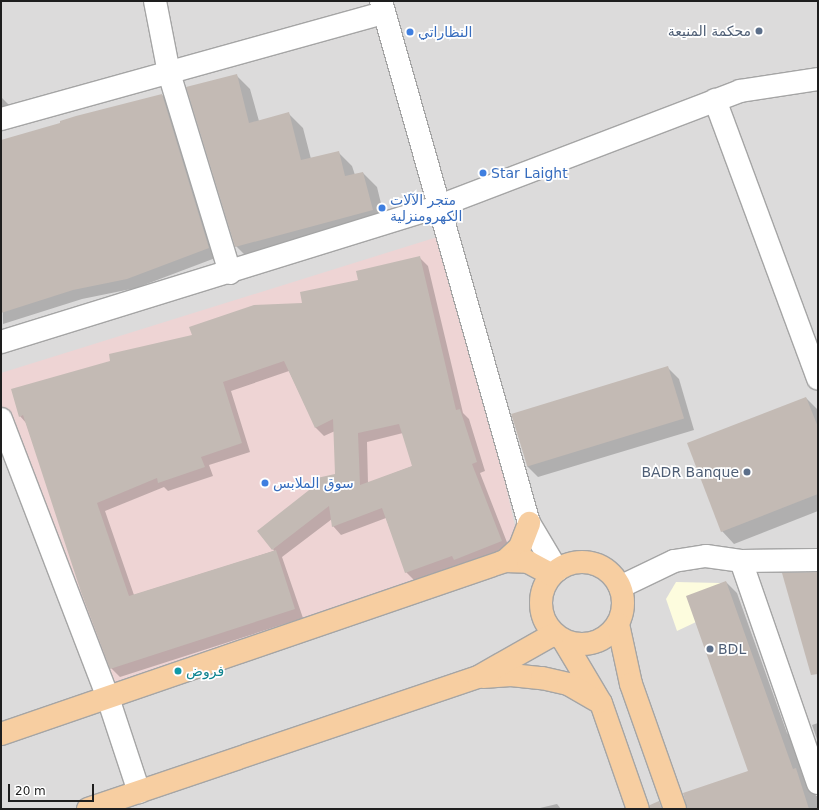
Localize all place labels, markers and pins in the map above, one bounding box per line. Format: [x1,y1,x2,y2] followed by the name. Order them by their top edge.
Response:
[668,23,751,39] place label: محكمة المنيعة
[418,24,472,40] place label: النظاراتي
[754,26,764,36] marker: محكمة المنيعة
[405,27,415,37] marker: النظاراتي
[491,165,568,181] place label: Star Laight
[478,168,488,178] marker: Star Laight
[390,192,462,224] place label: متجر الآلات الكهرومنزلية
[377,203,387,213] marker: متجر الآلات الكهرومنزلية
[641,464,739,480] place label: BADR Banque
[742,467,752,477] marker: BADR Banque
[273,475,354,491] place label: سوق الملابس
[260,478,270,488] marker: سوق الملابس
[718,641,746,657] place label: BDL
[705,644,715,654] marker: BDL
[186,663,224,679] place label: فروض
[173,666,183,676] marker: فروض

